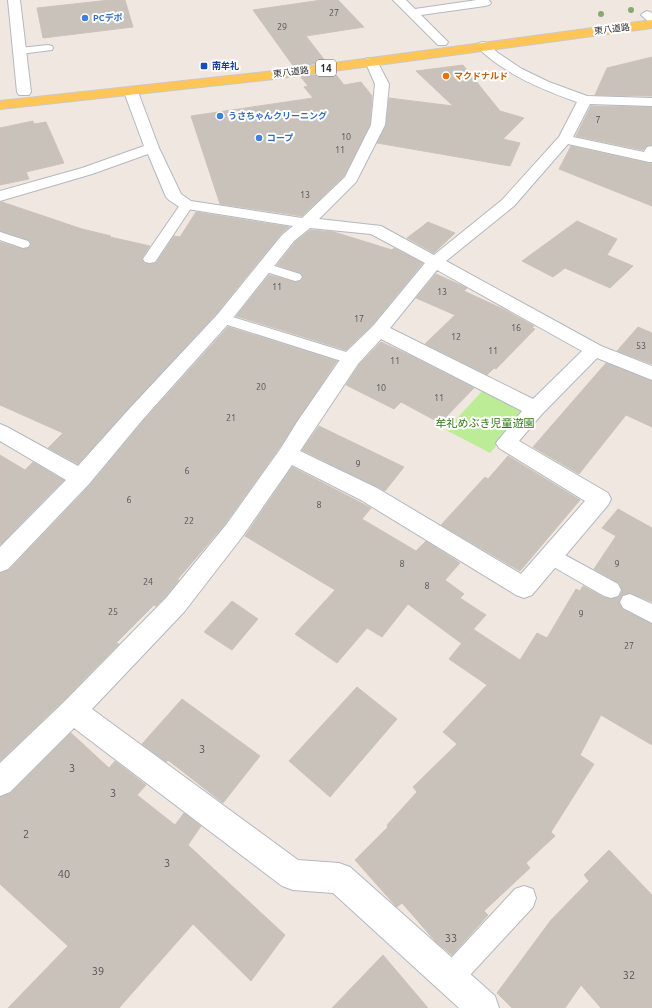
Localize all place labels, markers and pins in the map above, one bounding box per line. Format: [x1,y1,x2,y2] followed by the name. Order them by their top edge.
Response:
[93,12,122,23] place label: PCデポ
[80,13,90,23] marker: PCデポ
[199,61,209,71] marker: 南牟礼
[212,61,239,71] place label: 南牟礼
[441,71,451,81] marker: マクドナルド
[454,71,508,81] place label: マクドナルド
[215,111,225,121] marker: うさちゃんクリーニング
[228,111,327,121] place label: うさちゃんクリーニング
[254,133,264,143] marker: コープ
[267,133,293,143] place label: コープ

